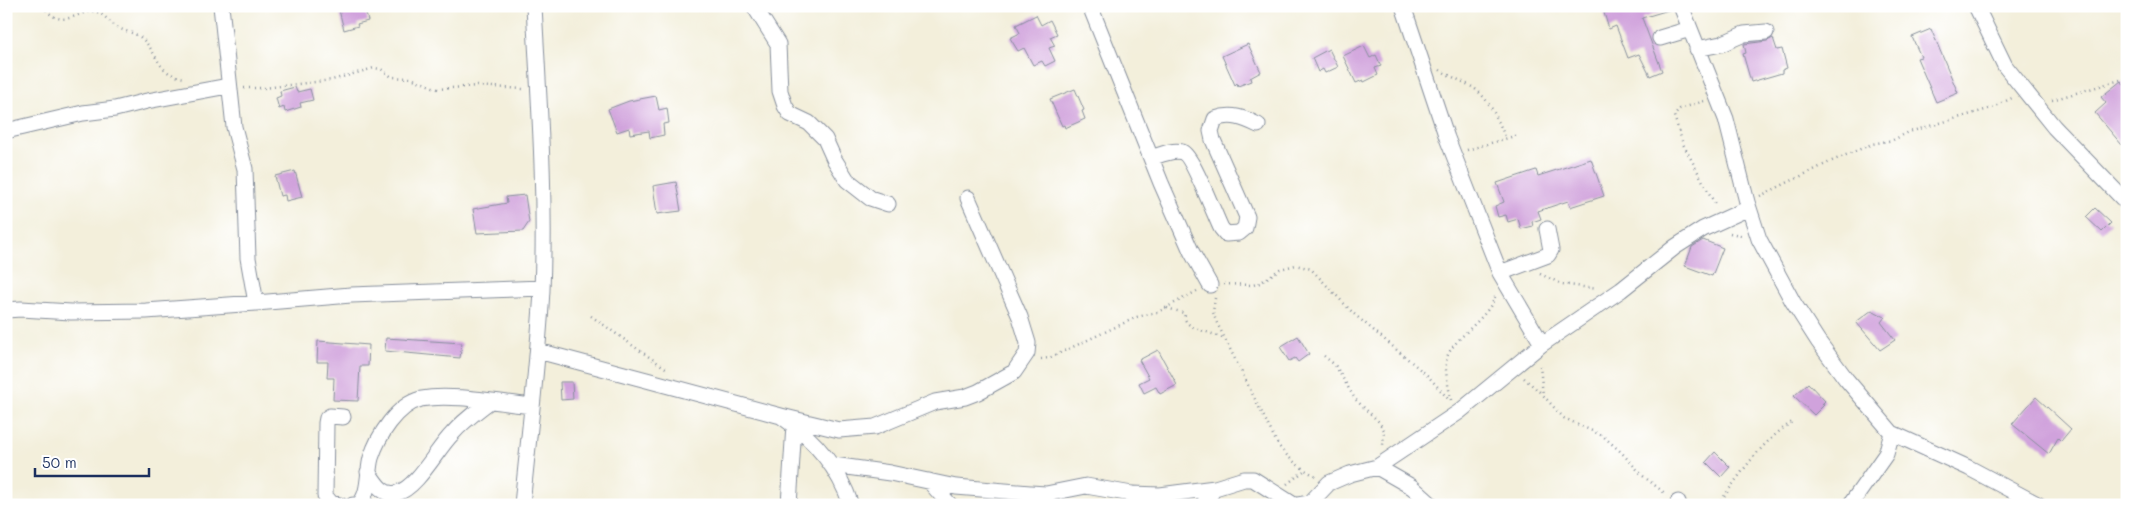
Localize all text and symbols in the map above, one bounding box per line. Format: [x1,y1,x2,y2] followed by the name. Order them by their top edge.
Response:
[35,446,149,478] scale bar
[42,452,77,472] text: 50 m

